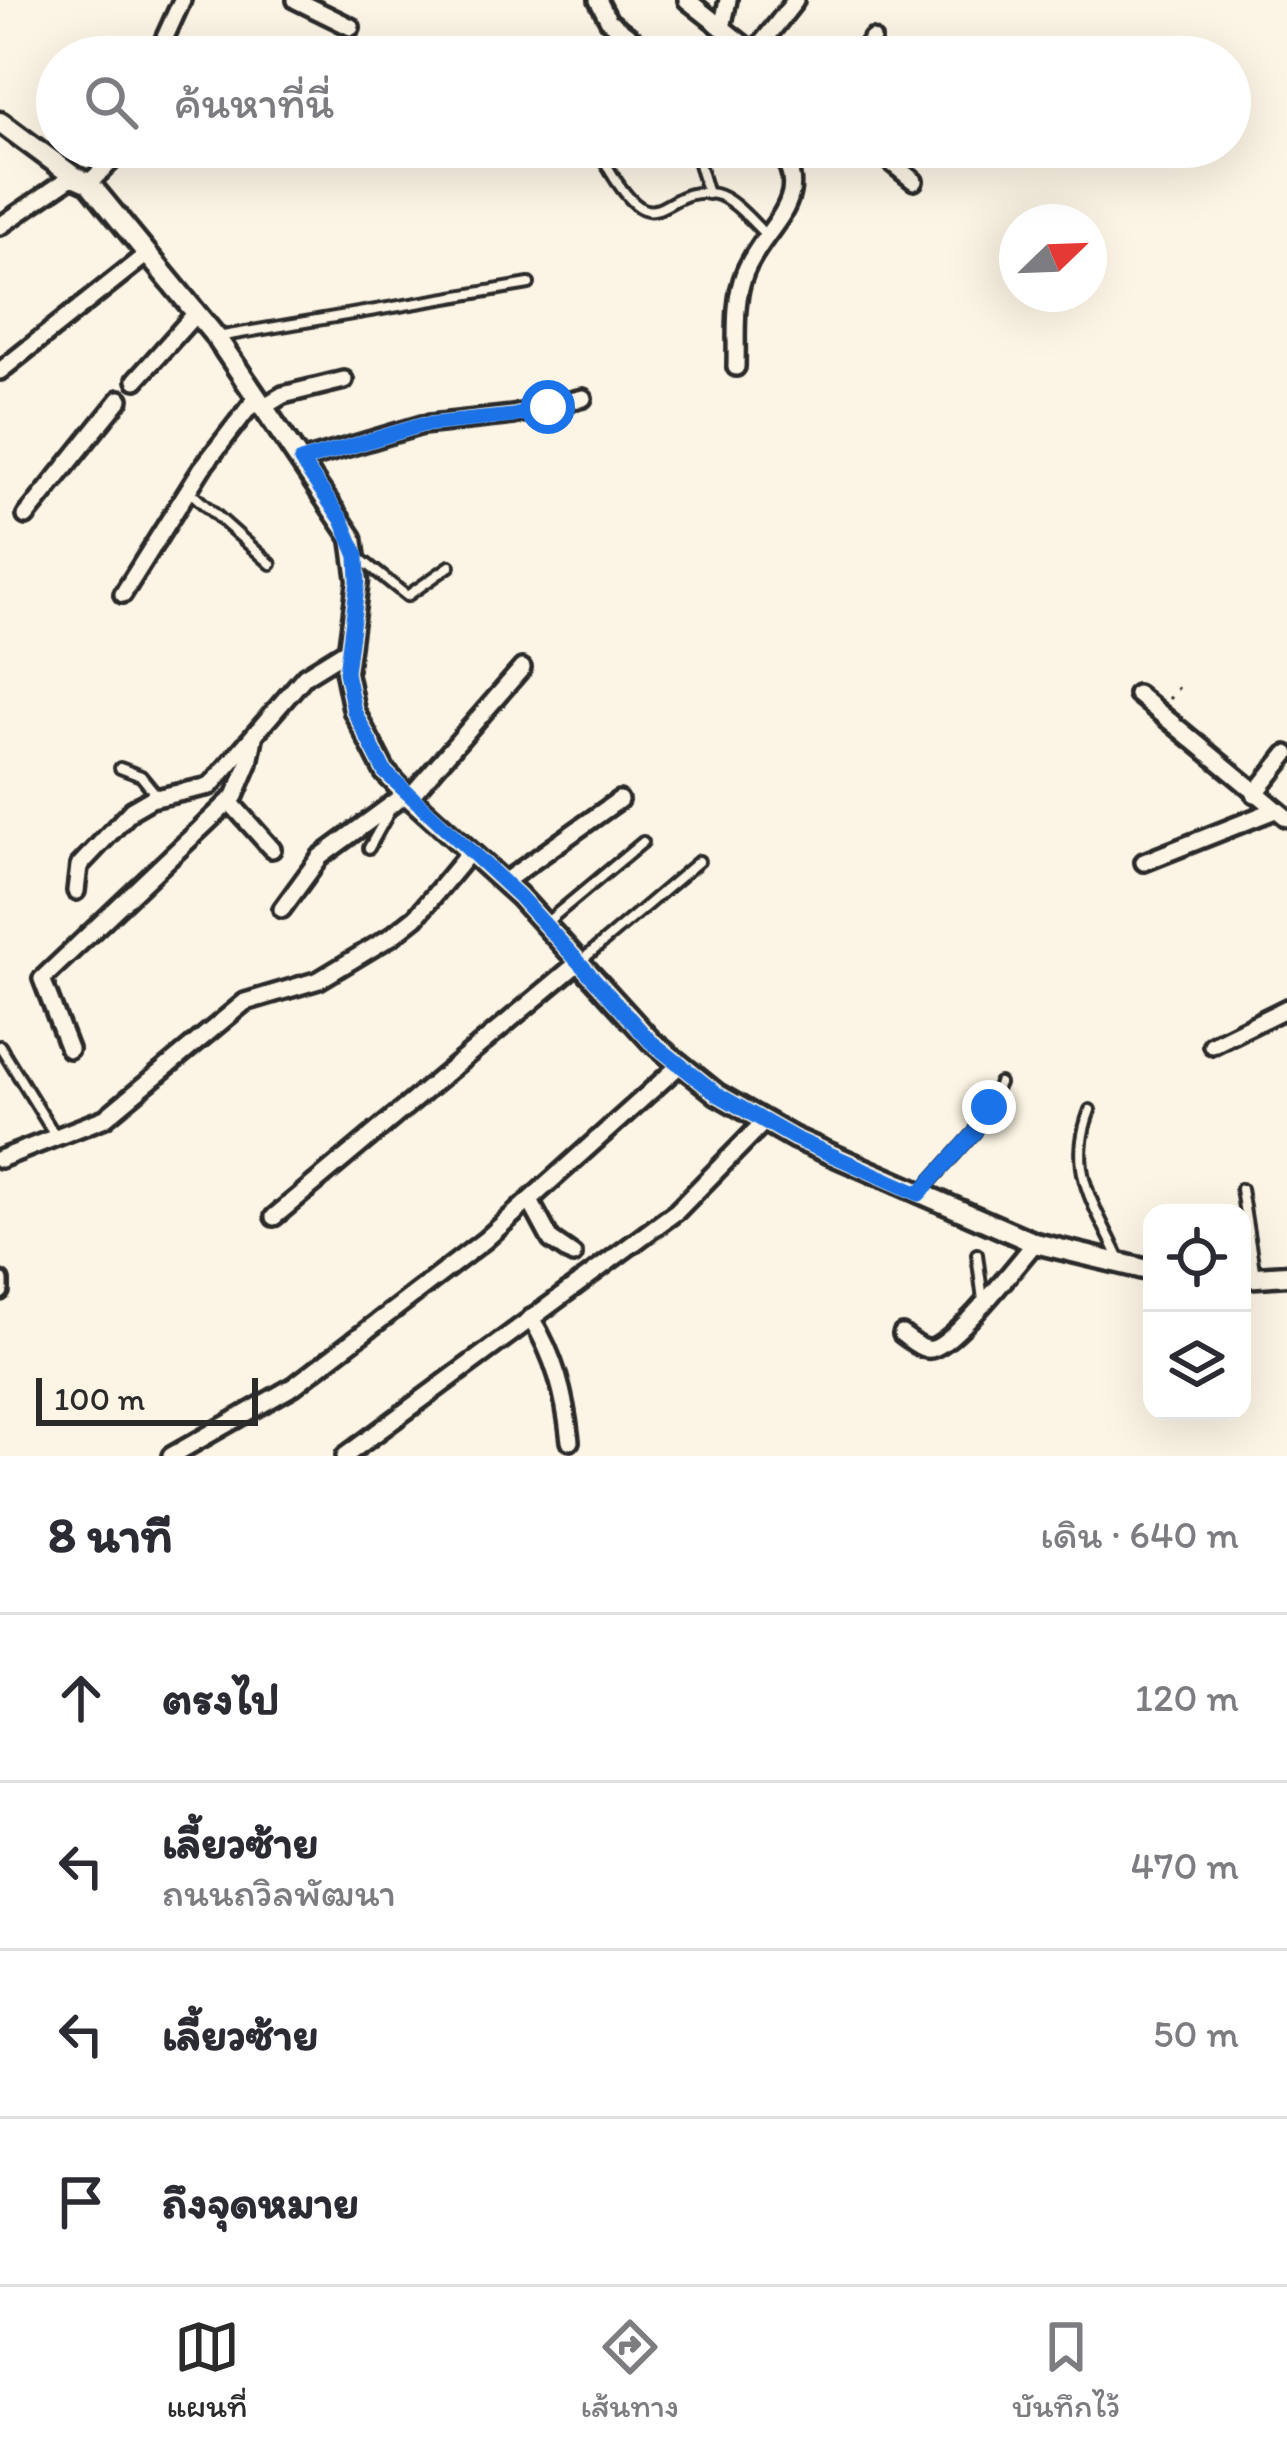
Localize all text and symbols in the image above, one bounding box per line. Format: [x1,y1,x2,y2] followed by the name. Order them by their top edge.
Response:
[36,36,1251,168] search box
[78,69,144,135] icon: search
[174,75,334,129] text: ค้นหาที่นี่
[999,204,1107,312] north arrow
[521,380,575,434] route start
[962,1080,1016,1134] route end
[1143,1204,1251,1420] map controls
[1143,1204,1251,1312] button: locate
[1143,1312,1251,1420] button: layers
[36,1372,258,1425] scale bar
[54,1379,145,1418] text: 100 m
[48,1504,173,1565] text: 8 นาที
[1040,1511,1239,1558] text: เดิน · 640 m
[48,1665,114,1731] icon: ahead
[162,1671,280,1725] text: ตรงไป
[1135,1674,1239,1721] text: 120 m
[162,1815,318,1869] text: เลี้ยวซ้าย
[48,1833,114,1899] icon: left
[1131,1842,1239,1889] text: 470 m
[162,1869,396,1916] text: ถนนถวิลพัฒนา
[48,2001,114,2067] icon: left
[162,2007,318,2061] text: เลี้ยวซ้าย
[1153,2010,1239,2057] text: 50 m
[48,2169,114,2235] icon: arrive
[162,2175,359,2229] text: ถึงจุดหมาย
[166,2314,248,2425] tab: แผนที่
[581,2314,679,2425] tab: เส้นทาง
[1012,2314,1120,2425] tab: บันทึกไว้

